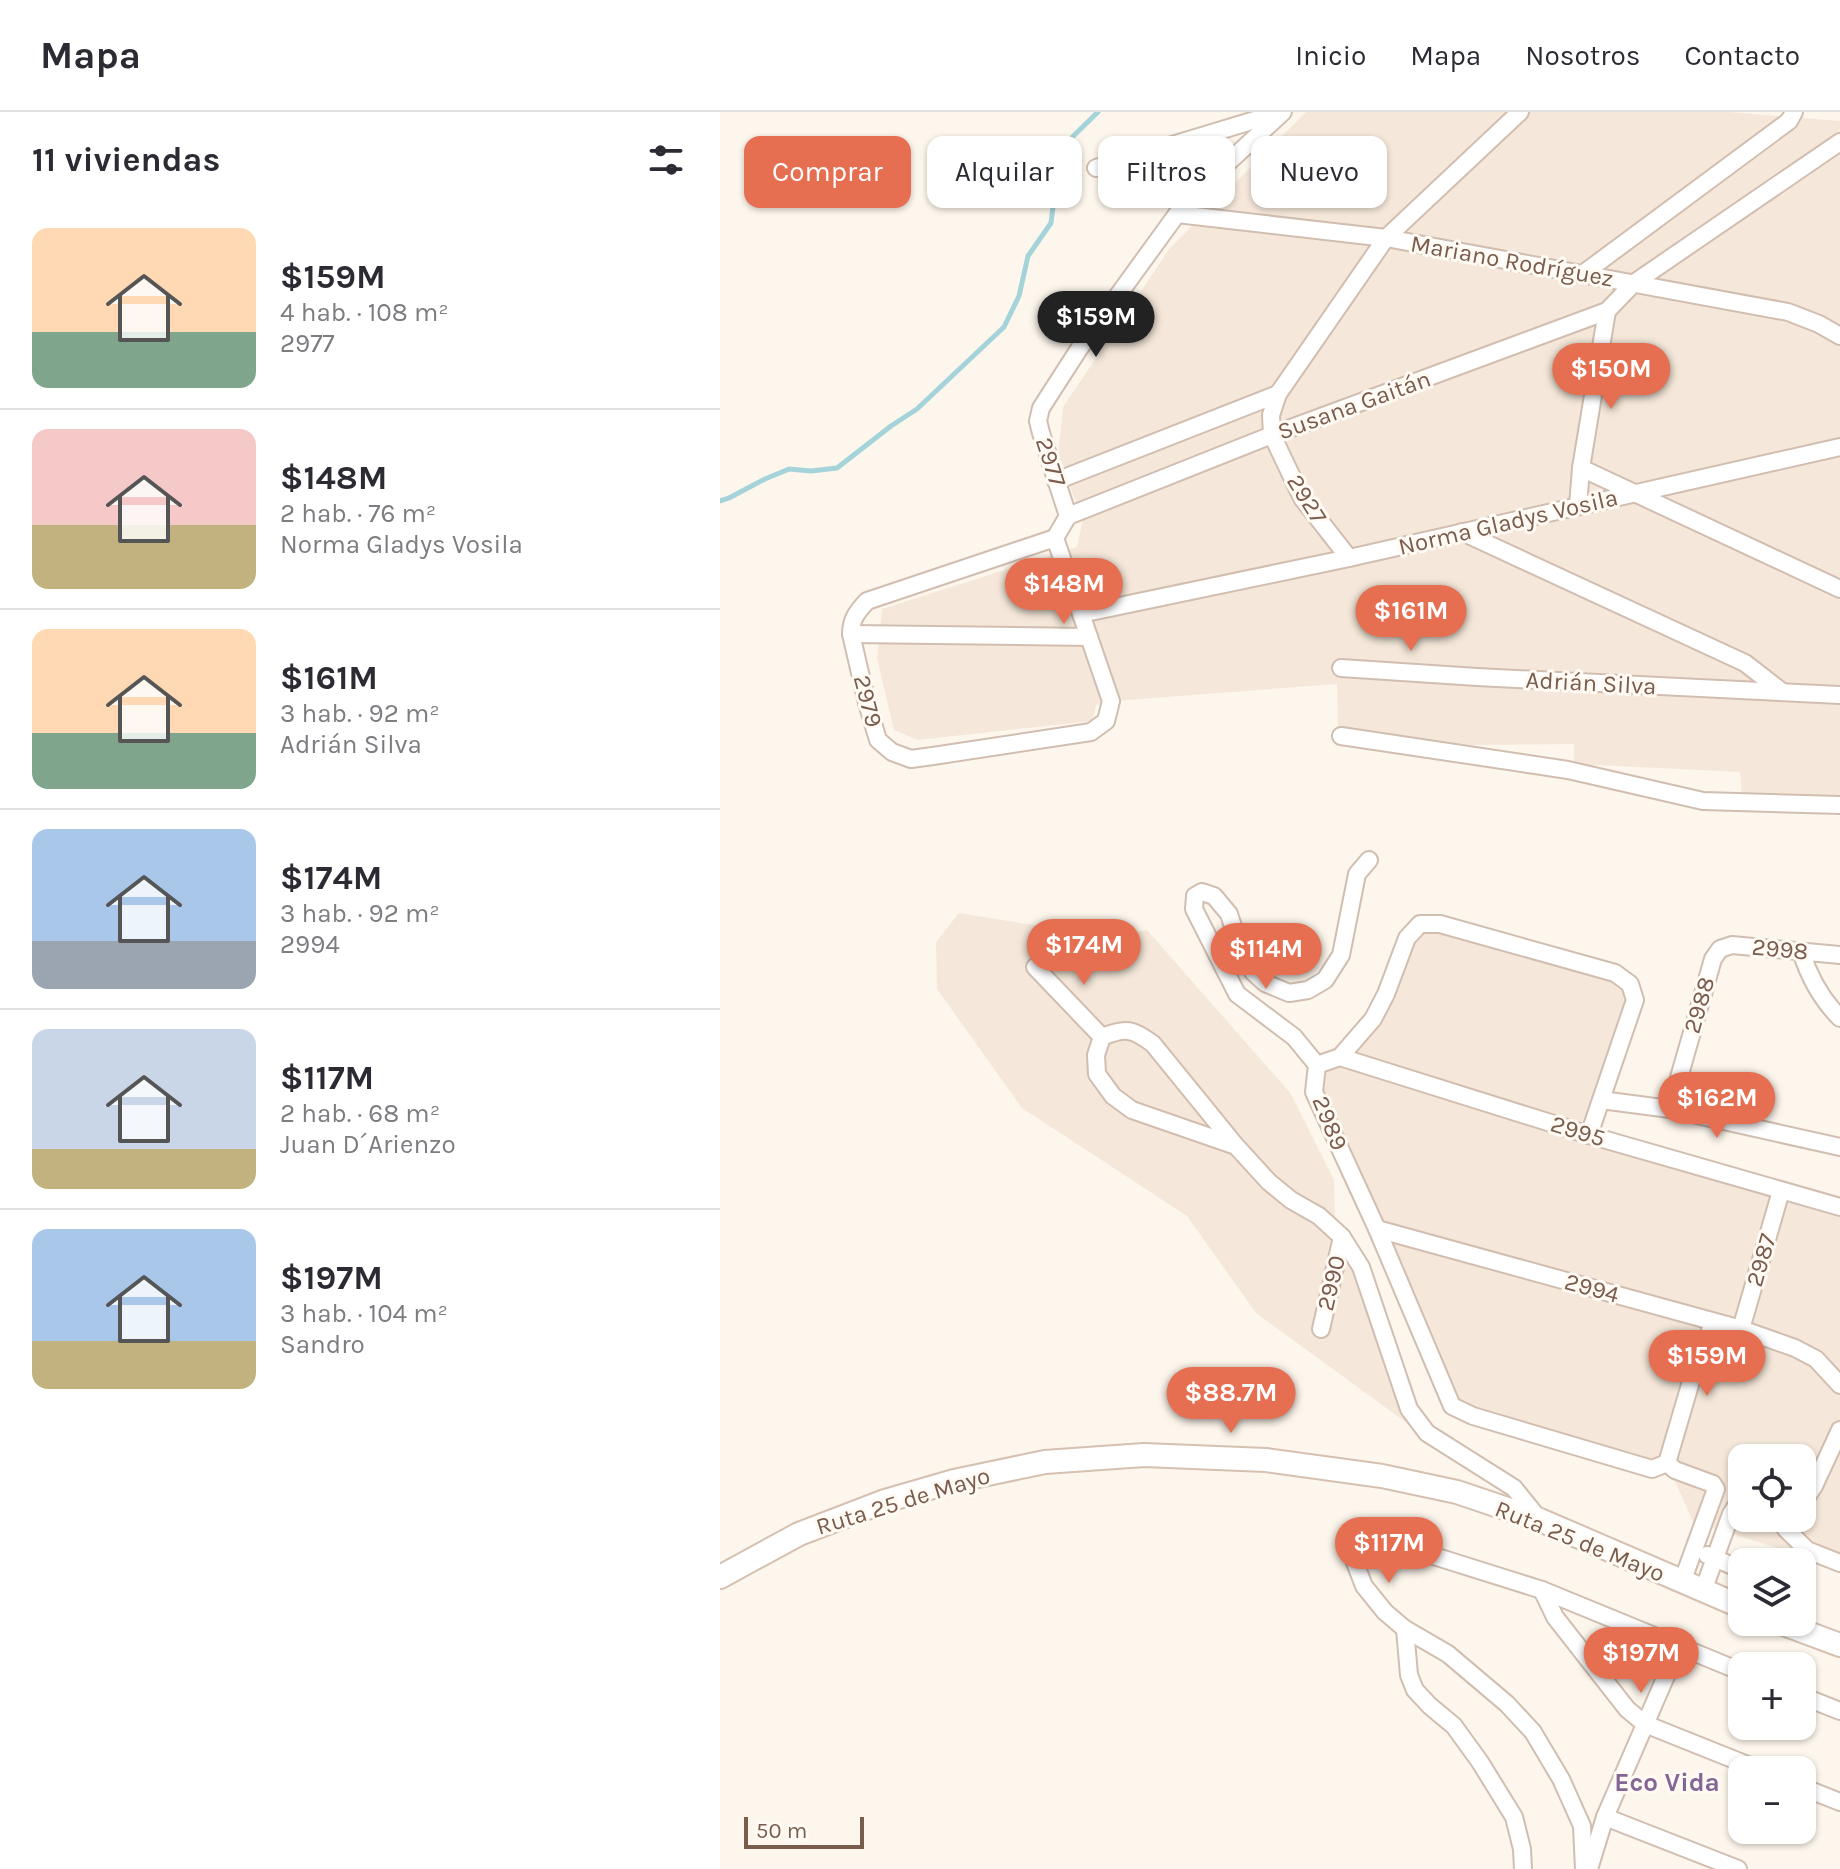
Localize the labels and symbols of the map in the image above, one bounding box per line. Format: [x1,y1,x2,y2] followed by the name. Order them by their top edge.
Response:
[1408,229,1616,293] street label: Mariano Rodríguez
[1040,291,1152,359] pin: $159M
[1555,343,1667,411] pin: $150M
[1274,364,1434,446] street label: Susana Gaitán
[1030,434,1072,490] street label: 2977
[1281,469,1333,529] street label: 2927
[1396,483,1620,561] street label: Norma Gladys Vosila
[1008,558,1120,626] pin: $148M
[1355,585,1467,653] pin: $161M
[1525,666,1657,700] street label: Adrián Silva
[848,672,888,730] street label: 2979
[1028,919,1140,987] pin: $174M
[1210,923,1322,991] pin: $114M
[1751,933,1809,965] street label: 2998
[1678,974,1720,1036] street label: 2988
[1661,1072,1773,1140] pin: $162M
[1306,1092,1354,1154] street label: 2989
[1547,1110,1609,1152] street label: 2995
[1740,1230,1782,1290] street label: 2987
[1311,1253,1351,1313] street label: 2990
[1562,1267,1622,1309] street label: 2994
[1651,1330,1763,1398] pin: $159M
[1166,1367,1296,1435] pin: $88.7M
[813,1461,993,1541] street label: Ruta 25 de Mayo
[1491,1494,1669,1588] street label: Ruta 25 de Mayo
[1333,1517,1445,1585] pin: $117M
[1585,1627,1697,1695] pin: $197M
[1614,1767,1720,1798] district label: Eco Vida
[744,1813,864,1849] scale bar

